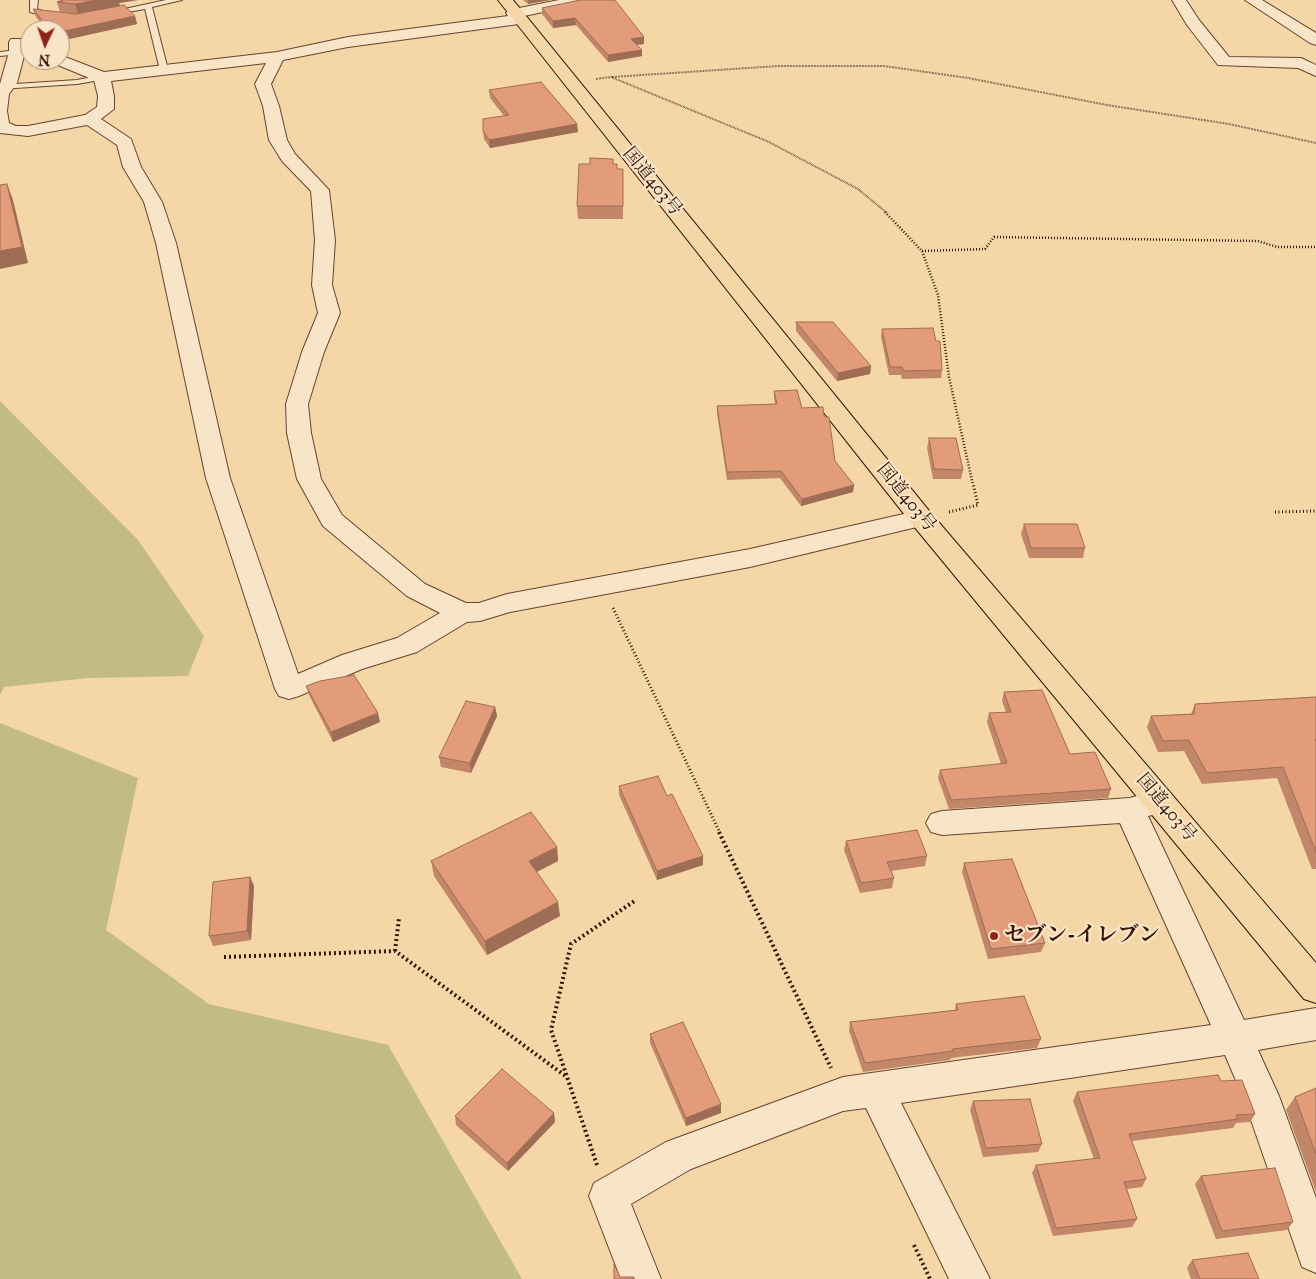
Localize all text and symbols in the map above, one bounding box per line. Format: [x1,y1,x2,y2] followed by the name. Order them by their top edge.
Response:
[20,20,70,70] north arrow
[38,51,51,68] text: N
[618,143,686,221] street label: 国道403号
[872,459,940,537] street label: 国道403号
[1131,770,1201,846] street label: 国道403号
[1004,923,1160,949] place label: セブン-イレブン
[988,930,1000,942] marker: セブン-イレブン

